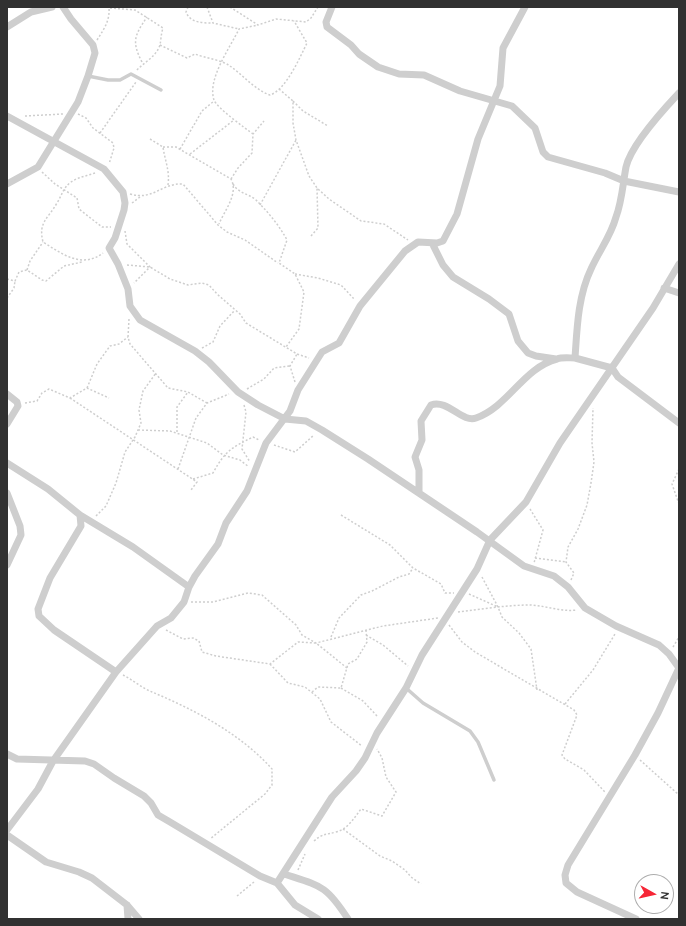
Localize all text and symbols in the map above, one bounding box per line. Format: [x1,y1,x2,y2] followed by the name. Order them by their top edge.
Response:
[634,874,674,914] north arrow
[658,891,671,900] text: N

